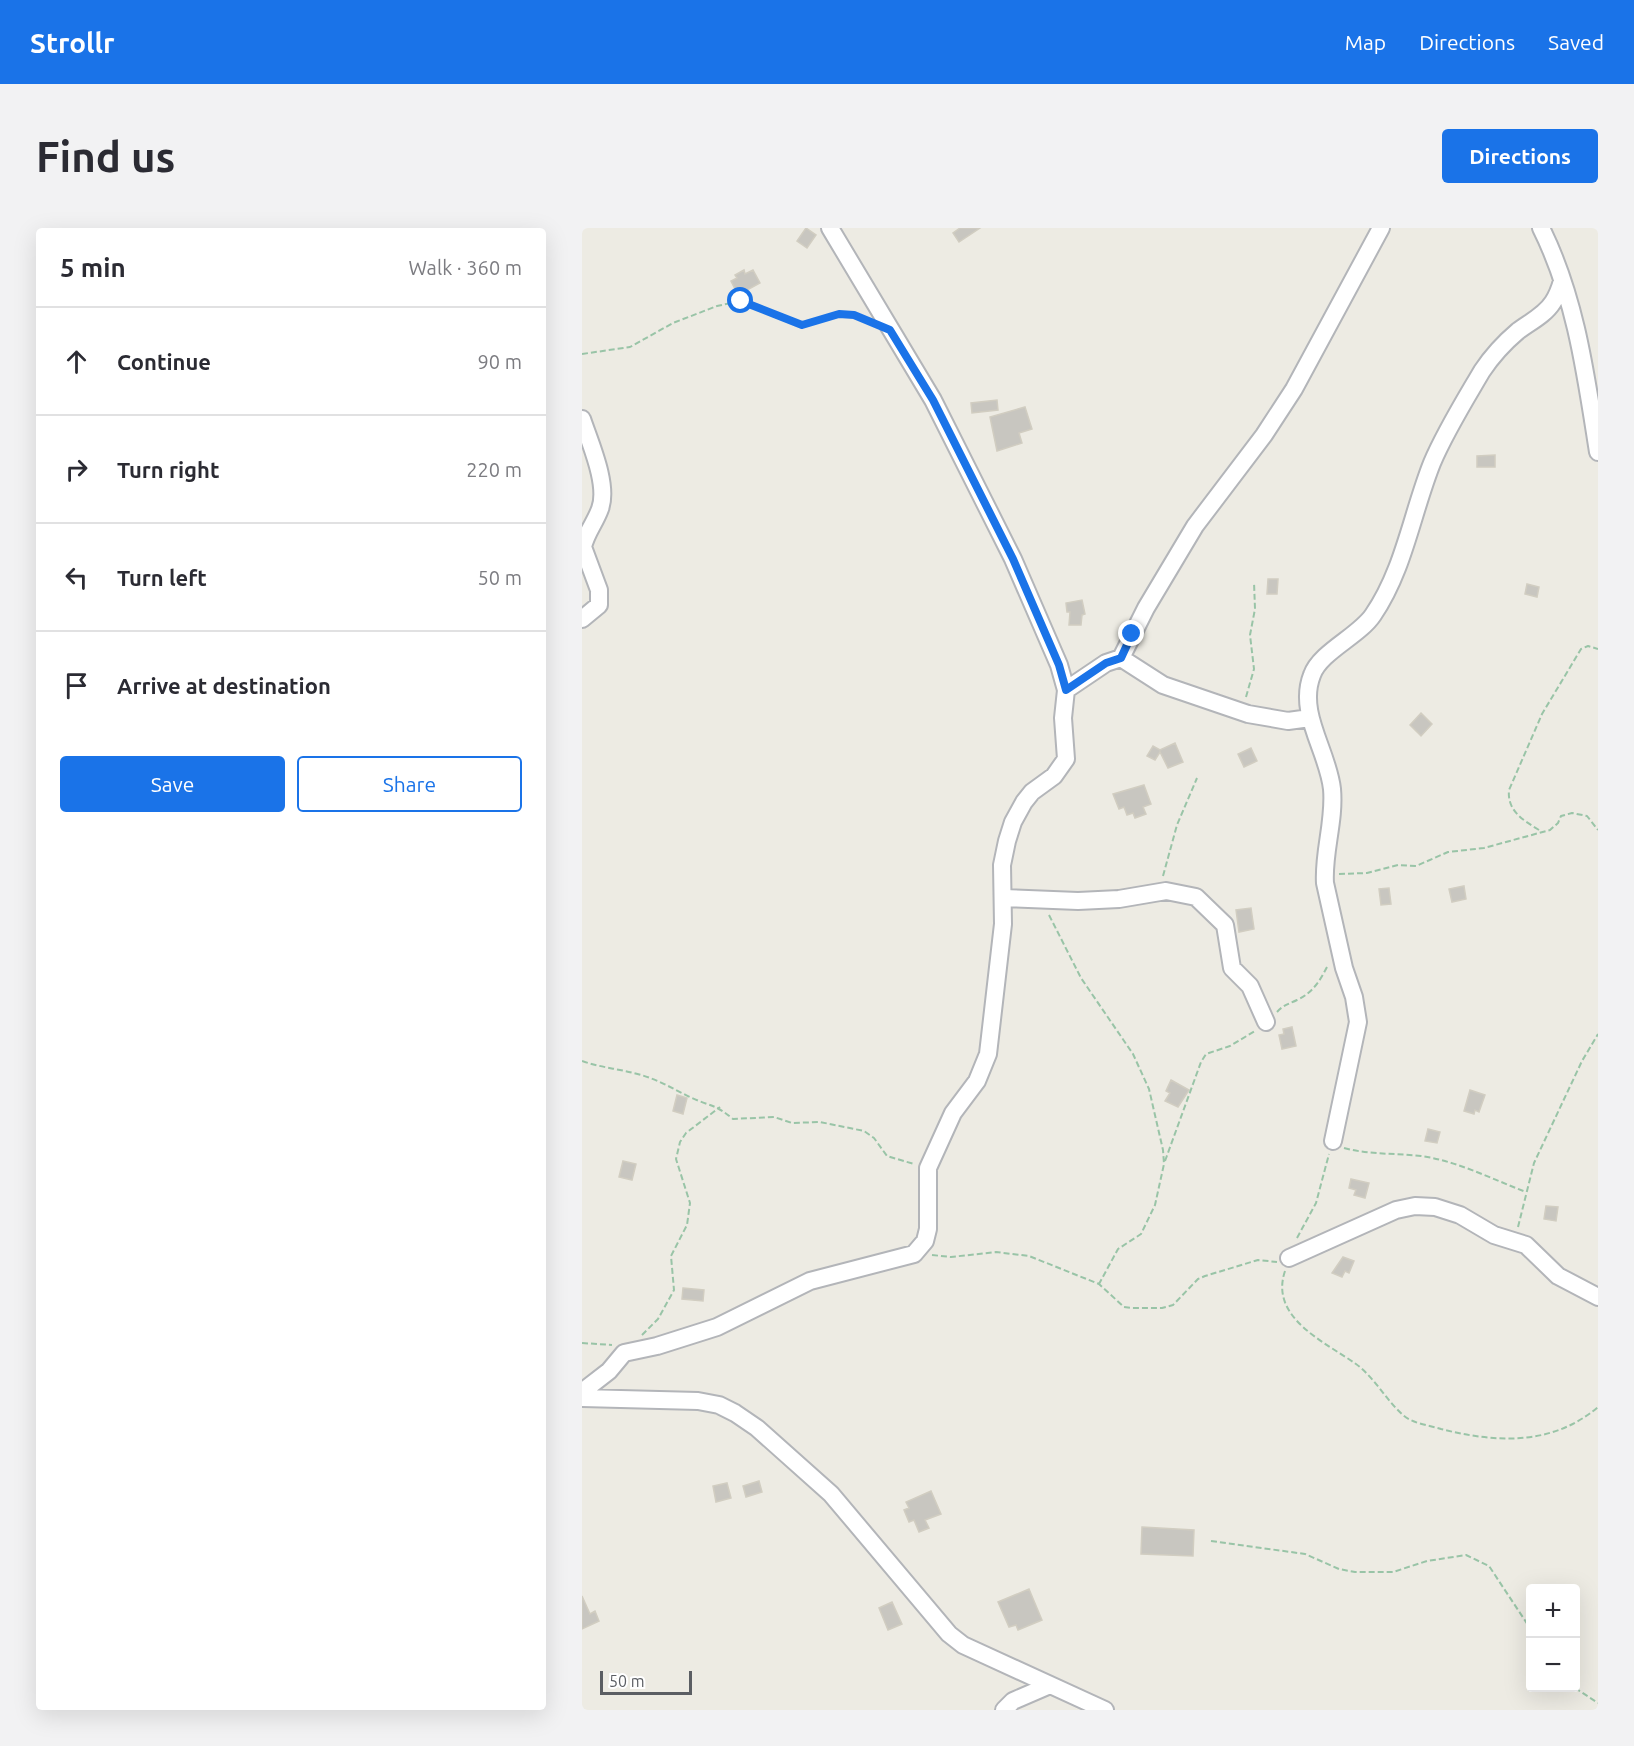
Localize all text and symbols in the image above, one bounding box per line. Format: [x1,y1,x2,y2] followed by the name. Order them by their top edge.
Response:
[30,27,115,58] text: Strollr
[1345,30,1386,54] text: Map
[1419,30,1515,54] text: Directions
[1548,30,1604,54] text: Saved
[1442,129,1598,183] button: Directions
[36,133,175,180] text: Find us
[60,253,126,282] text: 5 min
[409,256,522,279] text: Walk · 360 m
[727,287,753,313] route start
[60,345,93,378] icon: ahead
[117,349,211,374] text: Continue
[478,350,522,373] text: 90 m
[60,453,93,486] icon: right
[117,457,219,482] text: Turn right
[466,458,522,481] text: 220 m
[60,561,93,594] icon: left
[117,565,207,590] text: Turn left
[478,566,522,589] text: 50 m
[1118,620,1144,646] route end
[60,669,93,702] icon: arrive
[117,673,331,698] text: Arrive at destination
[60,756,285,812] button: Save
[297,756,522,812] button: Share
[1526,1584,1580,1692] map controls
[1526,1584,1580,1638] button: +
[1526,1638,1580,1692] button: −
[600,1668,692,1696] scale bar
[609,1672,645,1690] text: 50 m

